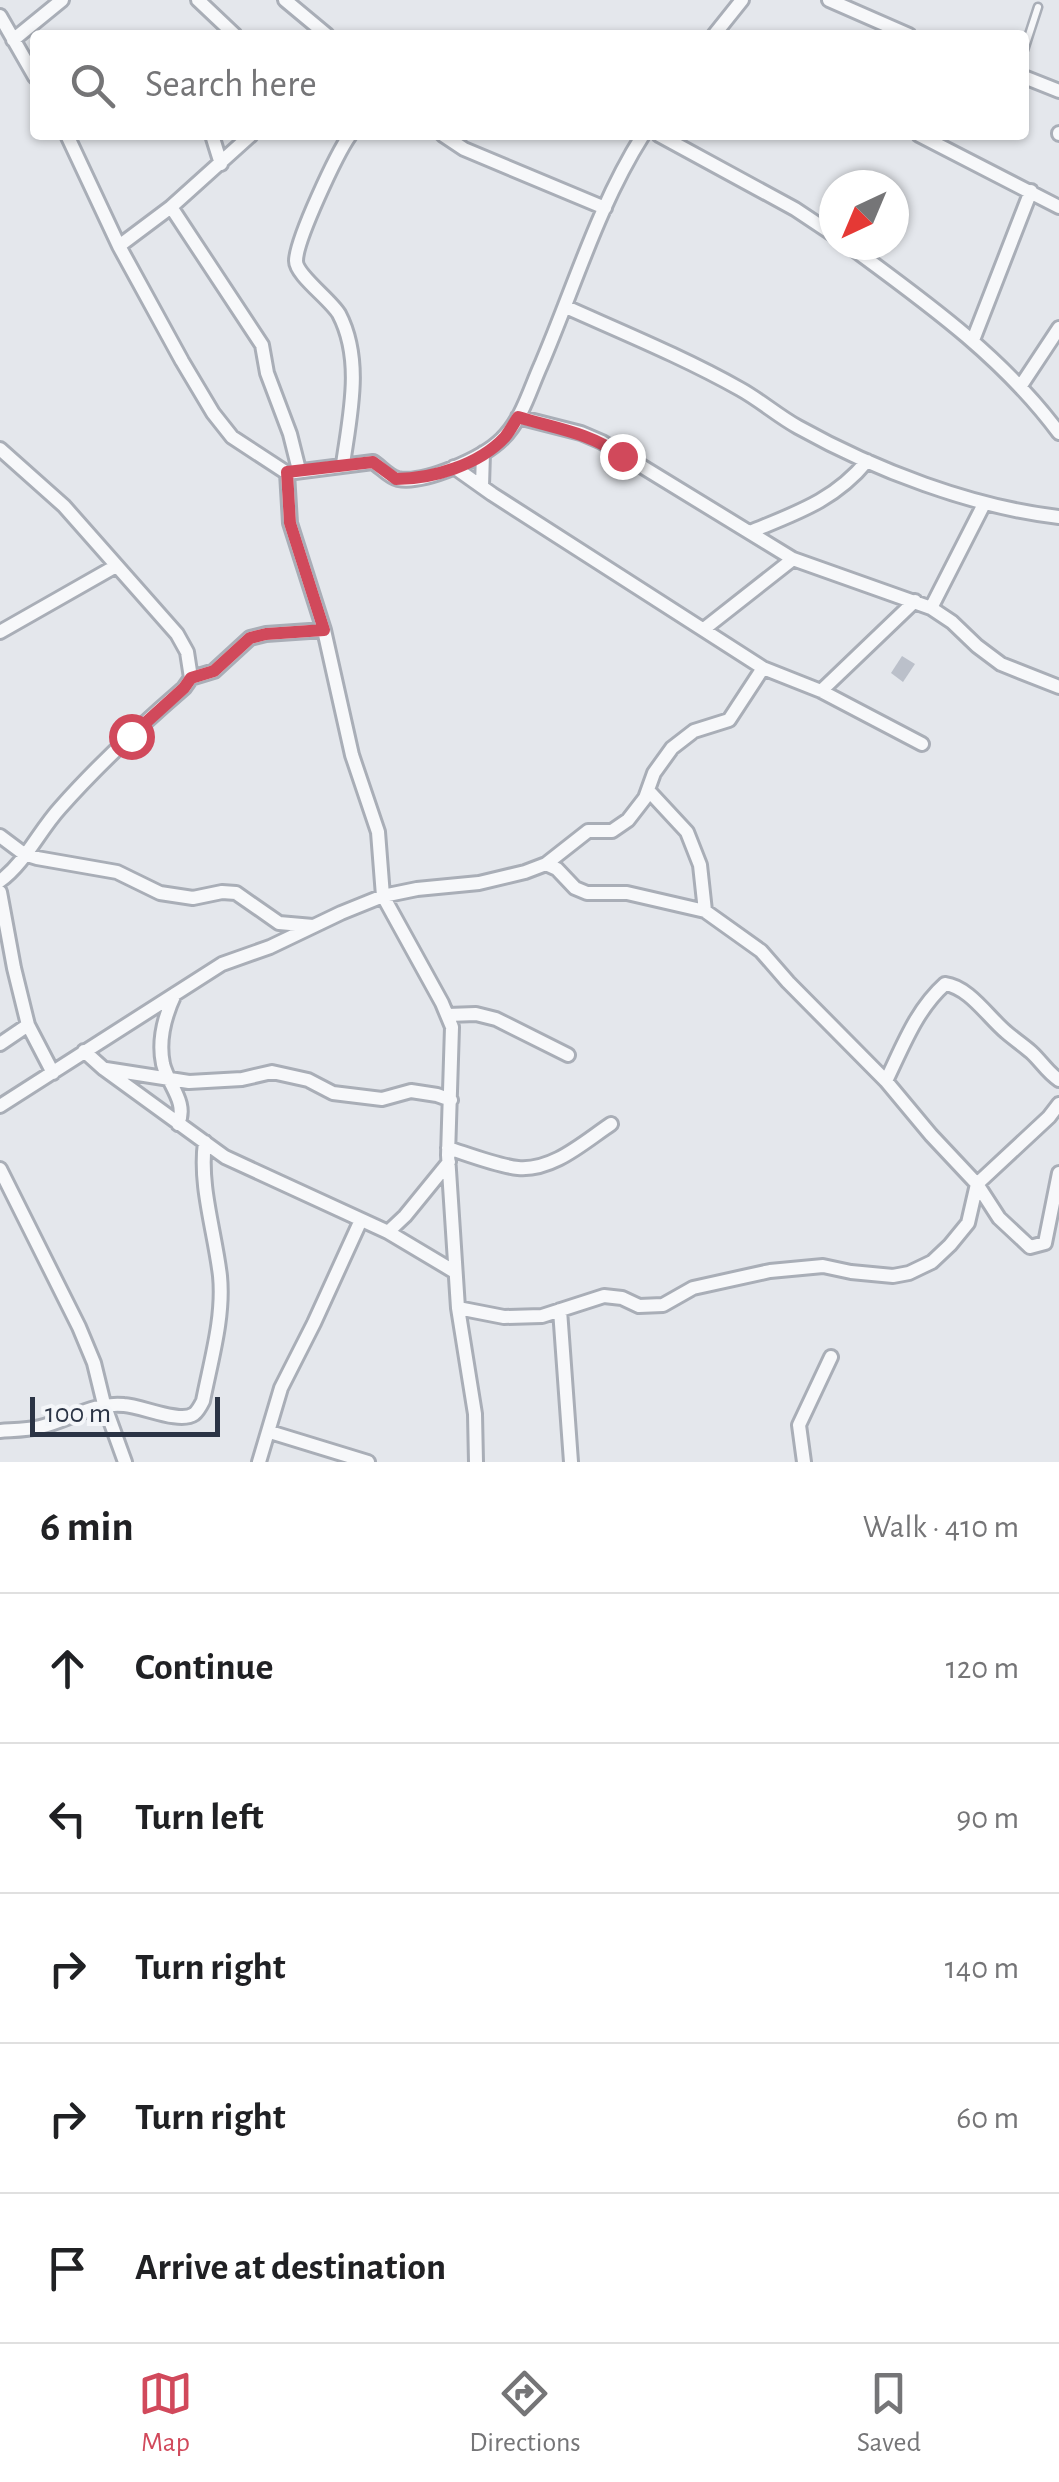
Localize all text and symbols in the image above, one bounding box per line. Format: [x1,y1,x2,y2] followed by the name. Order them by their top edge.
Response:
[30,30,1029,140] search box
[65,58,120,113] icon: search
[145,66,317,104] text: Search here
[819,170,909,260] north arrow
[600,434,646,480] route end
[109,714,155,760] route start
[30,1392,220,1436] scale bar
[45,1400,111,1428] text: 100 m
[40,1506,134,1548] text: 6 min
[863,1511,1019,1543] text: Walk · 410 m
[40,1641,95,1696] icon: ahead
[135,1649,273,1687] text: Continue
[946,1652,1019,1684] text: 120 m
[40,1791,95,1846] icon: left
[135,1799,263,1837] text: Turn left
[956,1802,1019,1834] text: 90 m
[40,1941,95,1996] icon: right
[135,1949,285,1987] text: Turn right
[945,1952,1019,1984] text: 140 m
[40,2091,95,2146] icon: right
[135,2099,285,2137] text: Turn right
[956,2102,1019,2134] text: 60 m
[40,2241,95,2296] icon: arrive
[135,2249,446,2287] text: Arrive at destination
[138,2366,193,2460] tab: Map
[469,2366,581,2460] tab: Directions
[857,2366,921,2460] tab: Saved

